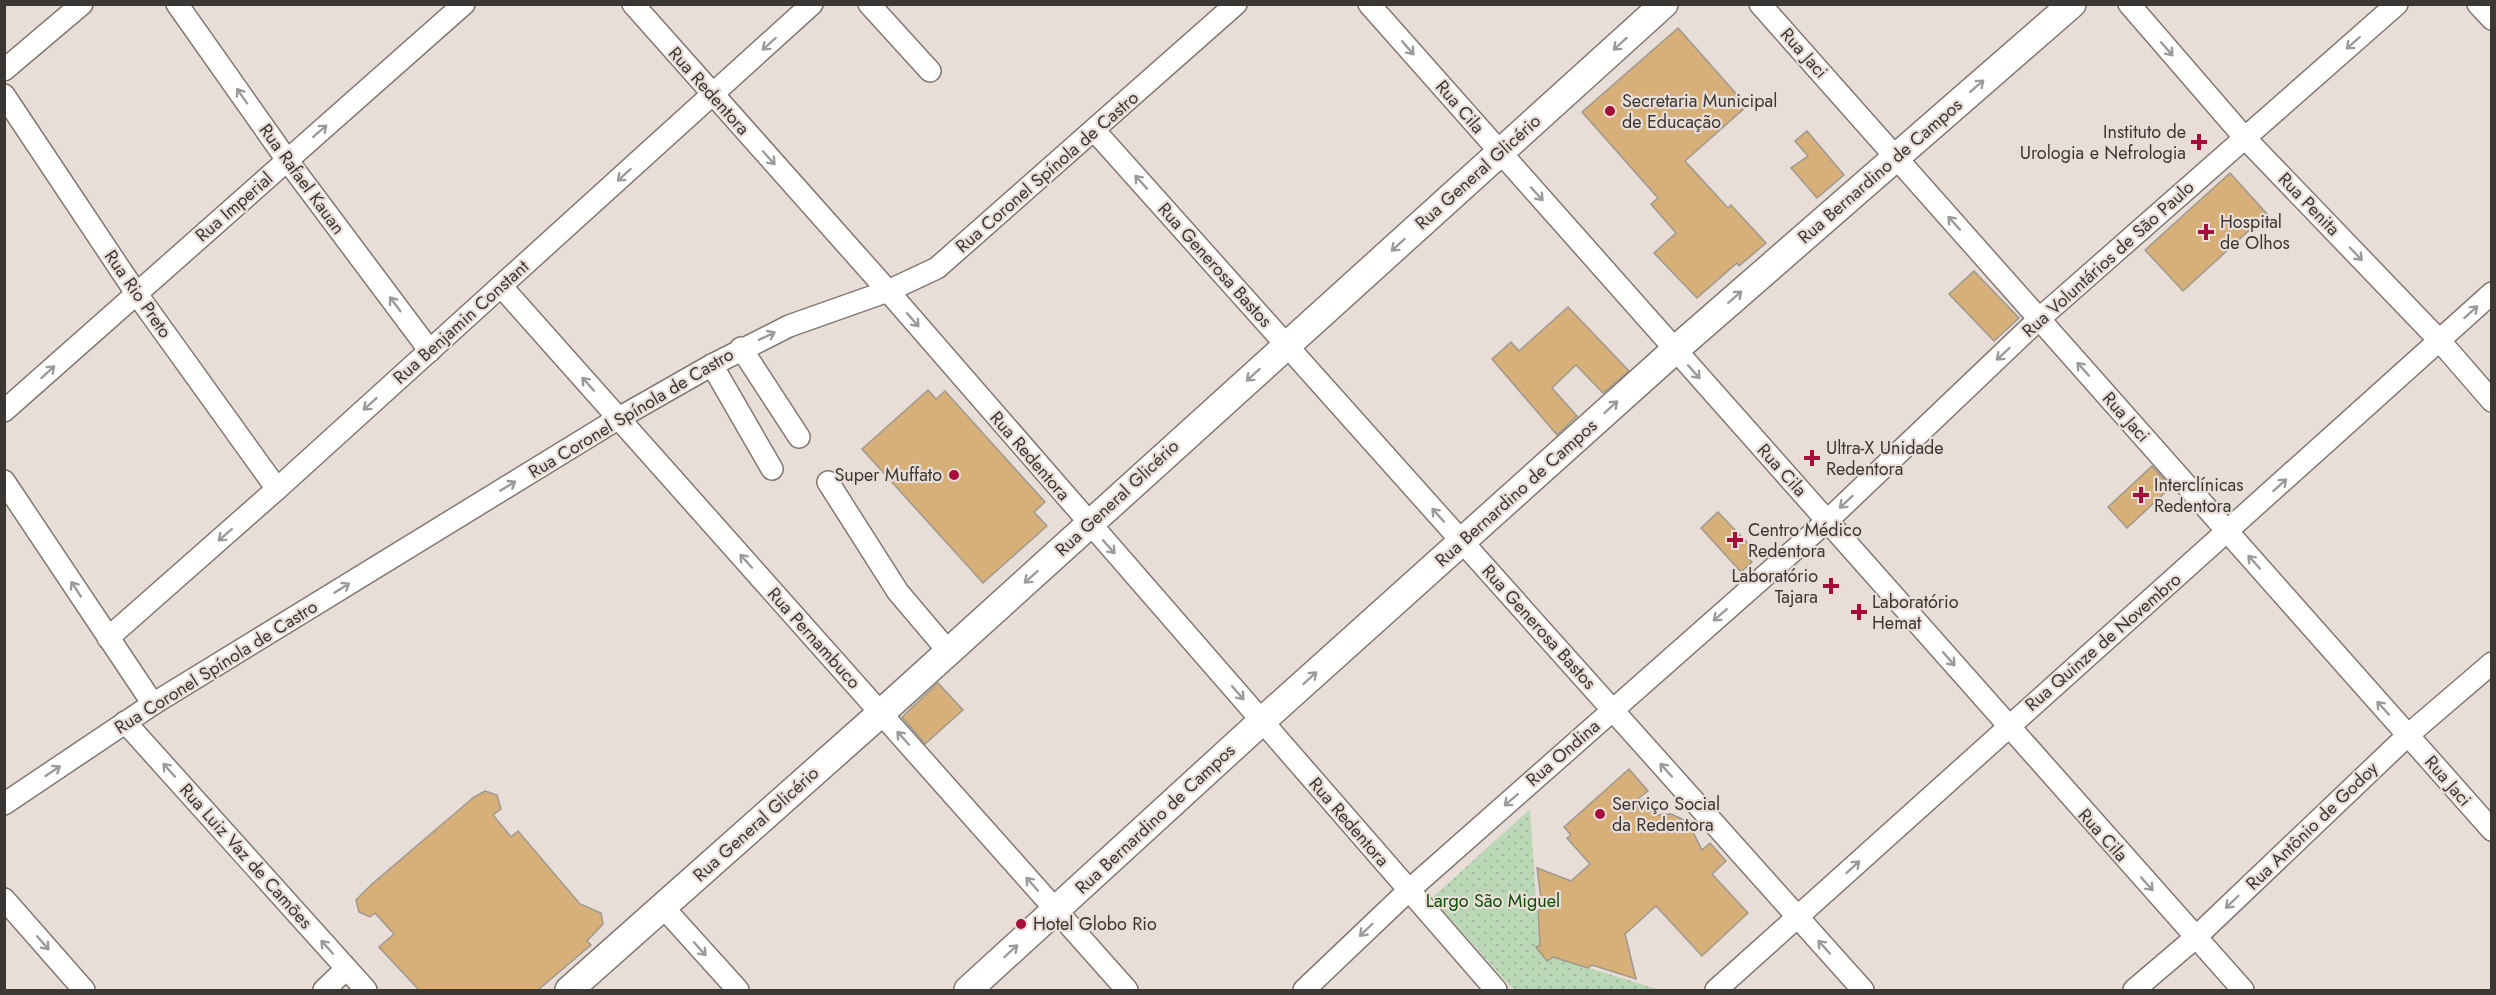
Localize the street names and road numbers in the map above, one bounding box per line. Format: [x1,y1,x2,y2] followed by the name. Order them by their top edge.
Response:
[1774,22,1834,84] street label: Rua Jaci
[662,41,756,141] street label: Rua Redentora
[1429,75,1491,139] street label: Rua Cila
[950,85,1144,259] street label: Rua Coronel Spínola de Castro
[1792,92,1968,250] street label: Rua Bernardino de Campos
[1409,108,1547,236] street label: Rua General Glicério
[253,118,351,240] street label: Rua Rafael Kauan
[190,166,278,248] street label: Rua Imperial
[2272,166,2346,242] street label: Rua Penita
[2016,174,2200,343] street label: Rua Voluntários de São Paulo
[1152,197,1278,333] street label: Rua Generosa Bastos
[98,245,178,344] street label: Rua Rio Preto
[387,253,535,390] street label: Rua Benjamin Constant
[523,341,739,485] street label: Rua Coronel Spínola de Castro
[2096,386,2156,448] street label: Rua Jaci
[984,406,1076,506] street label: Rua Redentora
[1429,413,1603,573] street label: Rua Bernardino de Campos
[1049,433,1185,562] street label: Rua General Glicério
[1751,438,1813,502] street label: Rua Cila
[1476,559,1602,695] street label: Rua Generosa Bastos
[2019,567,2187,717] street label: Rua Quinze de Novembro
[761,581,867,695] street label: Rua Pernambuco
[109,594,323,740] street label: Rua Coronel Spínola de Castro
[1520,714,1606,792] street label: Rua Ondina
[1069,738,1241,900] street label: Rua Bernardino de Campos
[2419,750,2477,812] street label: Rua Jaci
[2240,756,2384,896] street label: Rua Antônio de Godoy
[687,760,825,888] street label: Rua General Glicério
[1303,772,1395,872] street label: Rua Redentora
[173,777,319,935] street label: Rua Luiz Vaz de Camões
[2072,803,2134,867] street label: Rua Cila

